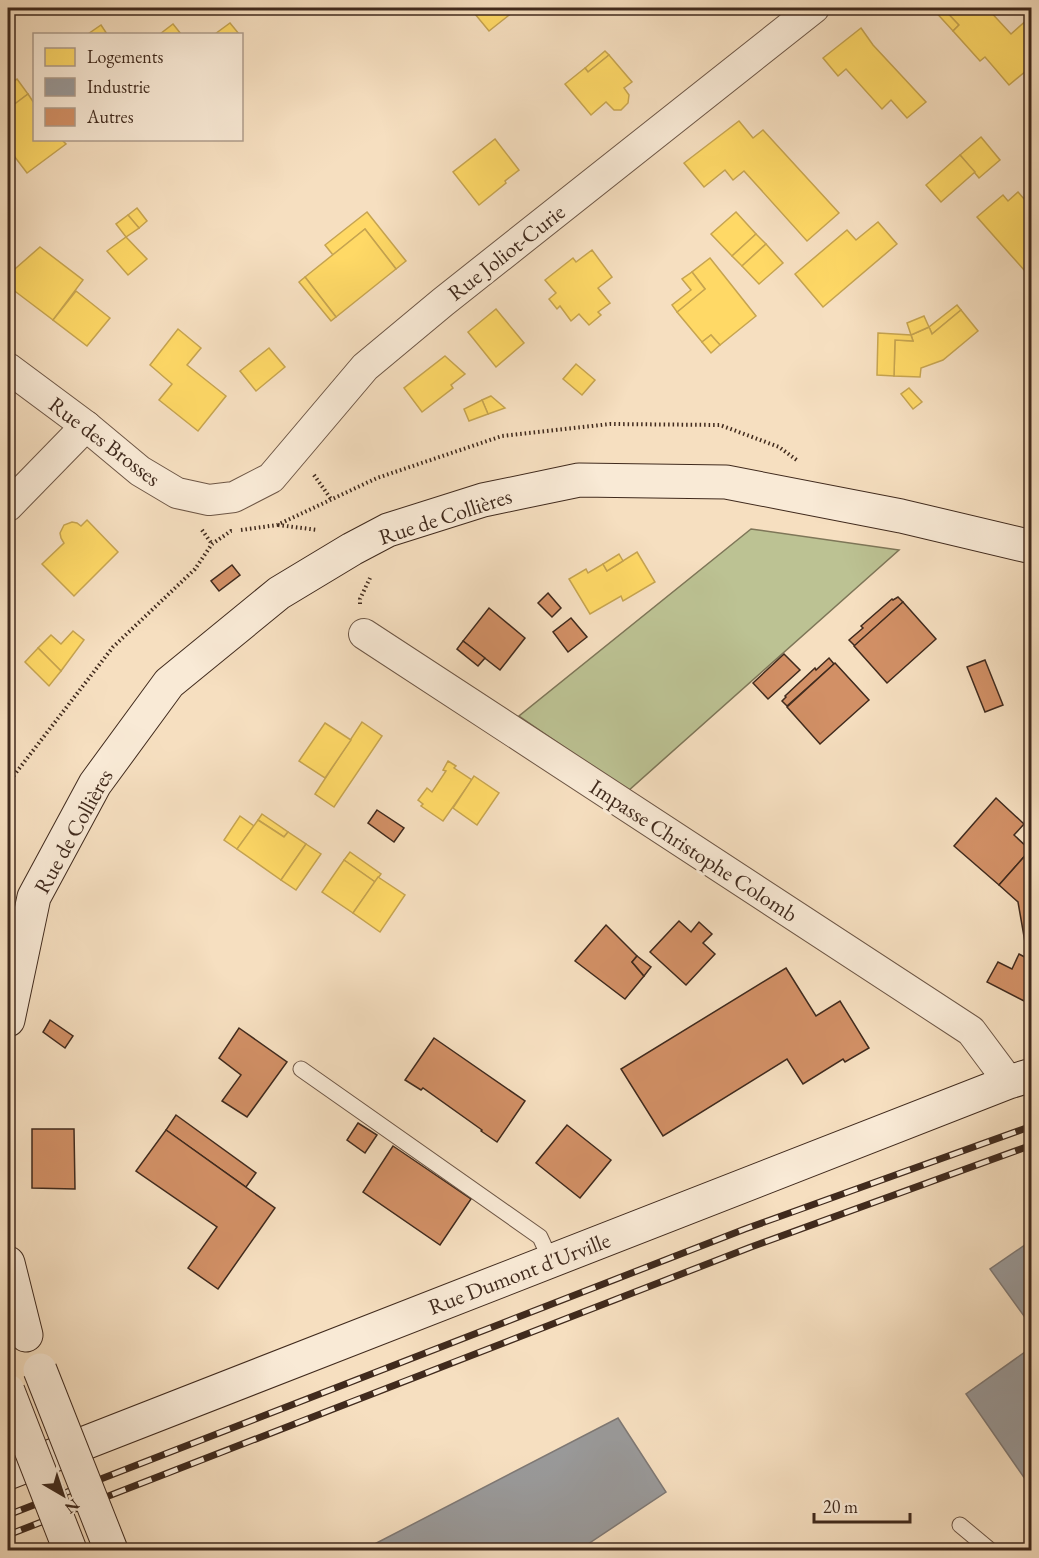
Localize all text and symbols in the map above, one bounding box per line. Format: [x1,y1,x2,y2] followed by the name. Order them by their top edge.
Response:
[33,33,243,141] legend
[87,45,163,68] text: Logements
[87,75,150,98] text: Industrie
[86,105,134,128] text: Autres
[442,197,571,307] street label: Rue Joliot-Curie
[43,390,166,493] street label: Rue des Brosses
[375,481,515,552] street label: Rue de Collières
[27,764,120,899] street label: Rue de Collières
[584,772,803,929] street label: Impasse Christophe Colomb
[424,1225,615,1322] street label: Rue Dumont d'Urville
[33,1465,93,1525] north arrow
[814,1486,910,1524] scale bar
[60,1494,84,1519] text: N
[823,1495,858,1518] text: 20 m

